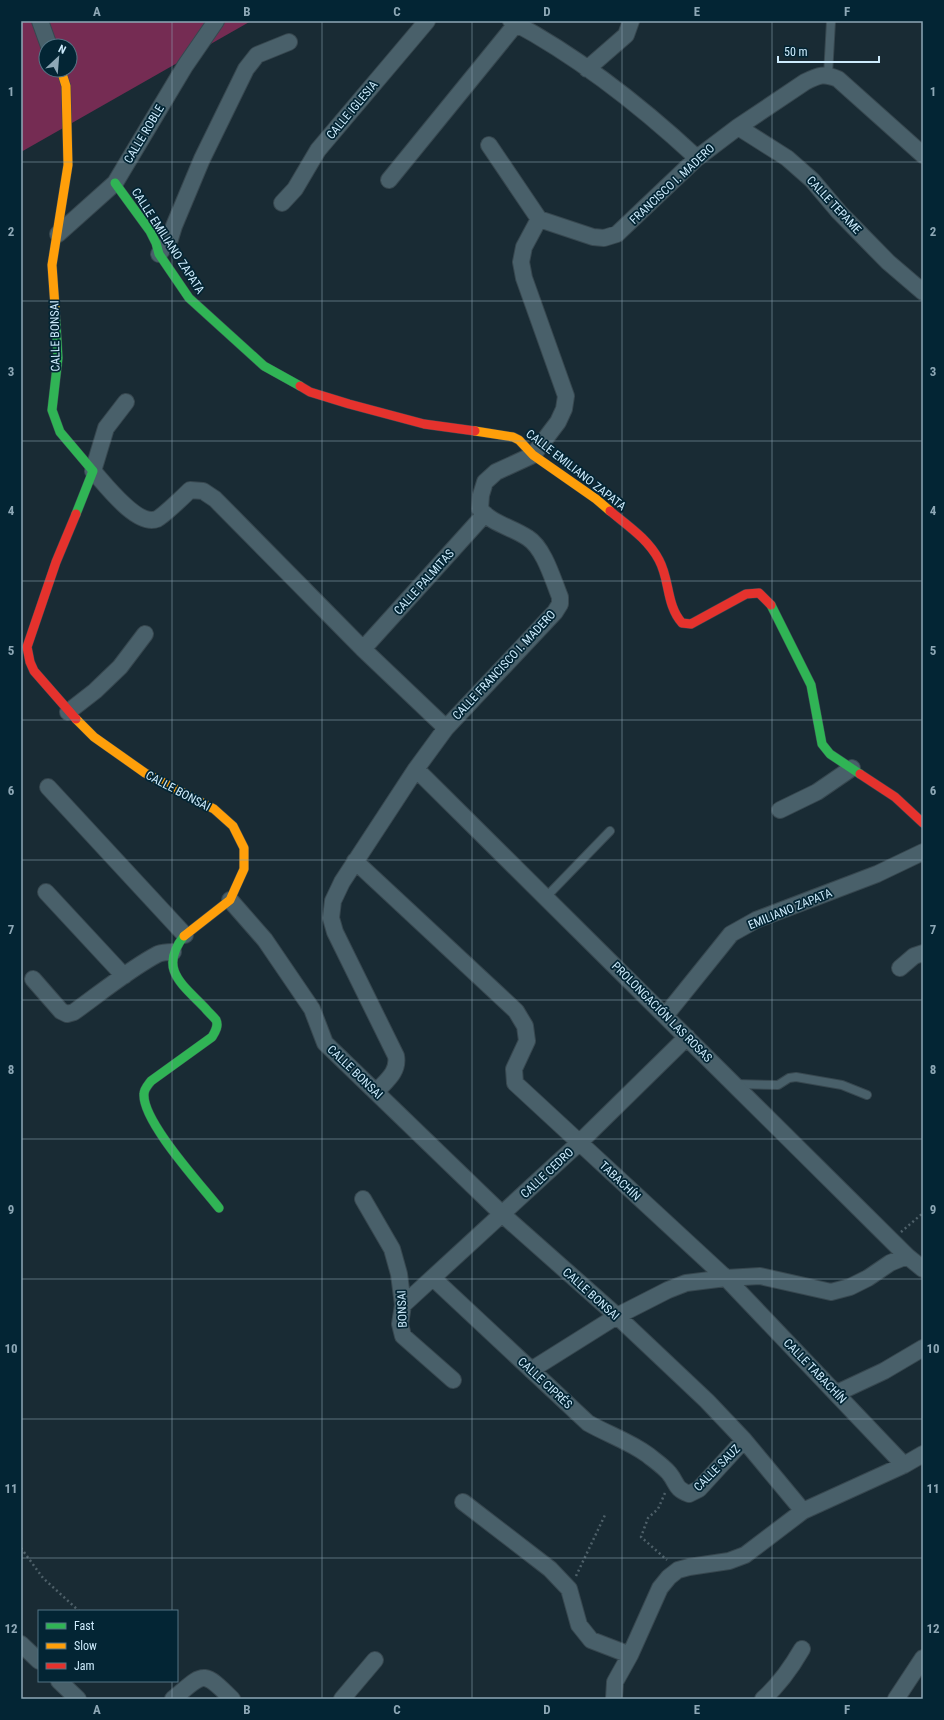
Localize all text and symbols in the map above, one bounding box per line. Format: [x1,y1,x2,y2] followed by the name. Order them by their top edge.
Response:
[93,4,101,19] text: A
[243,4,251,19] text: B
[393,4,401,19] text: C
[543,4,551,19] text: D
[694,4,701,19] text: E
[844,4,850,19] text: F
[38,38,78,78] north arrow
[778,38,879,64] scale bar
[56,42,68,57] text: N
[784,45,808,59] text: 50 m
[324,78,381,142] street label: CALLE IGLESIA
[8,84,14,99] text: 1
[930,84,936,99] text: 1
[121,102,167,166] street label: CALLE ROBLE
[627,141,717,227] street label: FRANCISCO I. MADERO
[804,173,864,237] street label: CALLE TEPAME
[129,186,207,296] street label: CALLE EMILIANO ZAPATA
[8,224,15,239] text: 2
[930,224,937,239] text: 2
[47,300,63,372] street label: CALLE BONSAI
[8,364,14,379] text: 3
[930,364,936,379] text: 3
[523,427,629,513] street label: CALLE EMILIANO ZAPATA
[8,503,15,518] text: 4
[930,503,937,518] text: 4
[391,546,457,618] street label: CALLE PALMITAS
[450,607,558,723] street label: CALLE FRANCISCO I. MADERO
[8,643,15,658] text: 5
[930,643,937,658] text: 5
[143,768,213,814] street label: CALLE BONSAI
[8,783,15,798] text: 6
[930,783,937,798] text: 6
[746,886,834,932] street label: EMILIANO ZAPATA
[8,922,15,937] text: 7
[930,922,937,937] text: 7
[609,958,716,1065] street label: PROLONGACIÓN LAS ROSAS
[325,1042,385,1102] street label: CALLE BONSAI
[8,1062,14,1077] text: 8
[930,1062,936,1077] text: 8
[518,1145,576,1201] street label: CALLE CEDRO
[597,1158,644,1203] street label: TABACHÍN
[8,1202,14,1217] text: 9
[930,1202,936,1217] text: 9
[560,1265,622,1323] street label: CALLE BONSAI
[394,1290,410,1328] street label: BONSAI
[781,1335,850,1406] street label: CALLE TABACHÍN
[4,1341,18,1356] text: 10
[926,1341,940,1356] text: 10
[515,1354,576,1412] street label: CALLE CIPRÉS
[691,1442,743,1494] street label: CALLE SAUZ
[4,1481,18,1496] text: 11
[926,1481,940,1496] text: 11
[38,1610,178,1682] legend
[74,1619,95,1633] text: Fast
[4,1621,18,1636] text: 12
[926,1621,940,1636] text: 12
[74,1639,97,1653] text: Slow
[74,1659,95,1673] text: Jam
[93,1702,101,1717] text: A
[243,1702,251,1717] text: B
[393,1702,401,1717] text: C
[543,1702,551,1717] text: D
[694,1702,701,1717] text: E
[844,1702,850,1717] text: F

